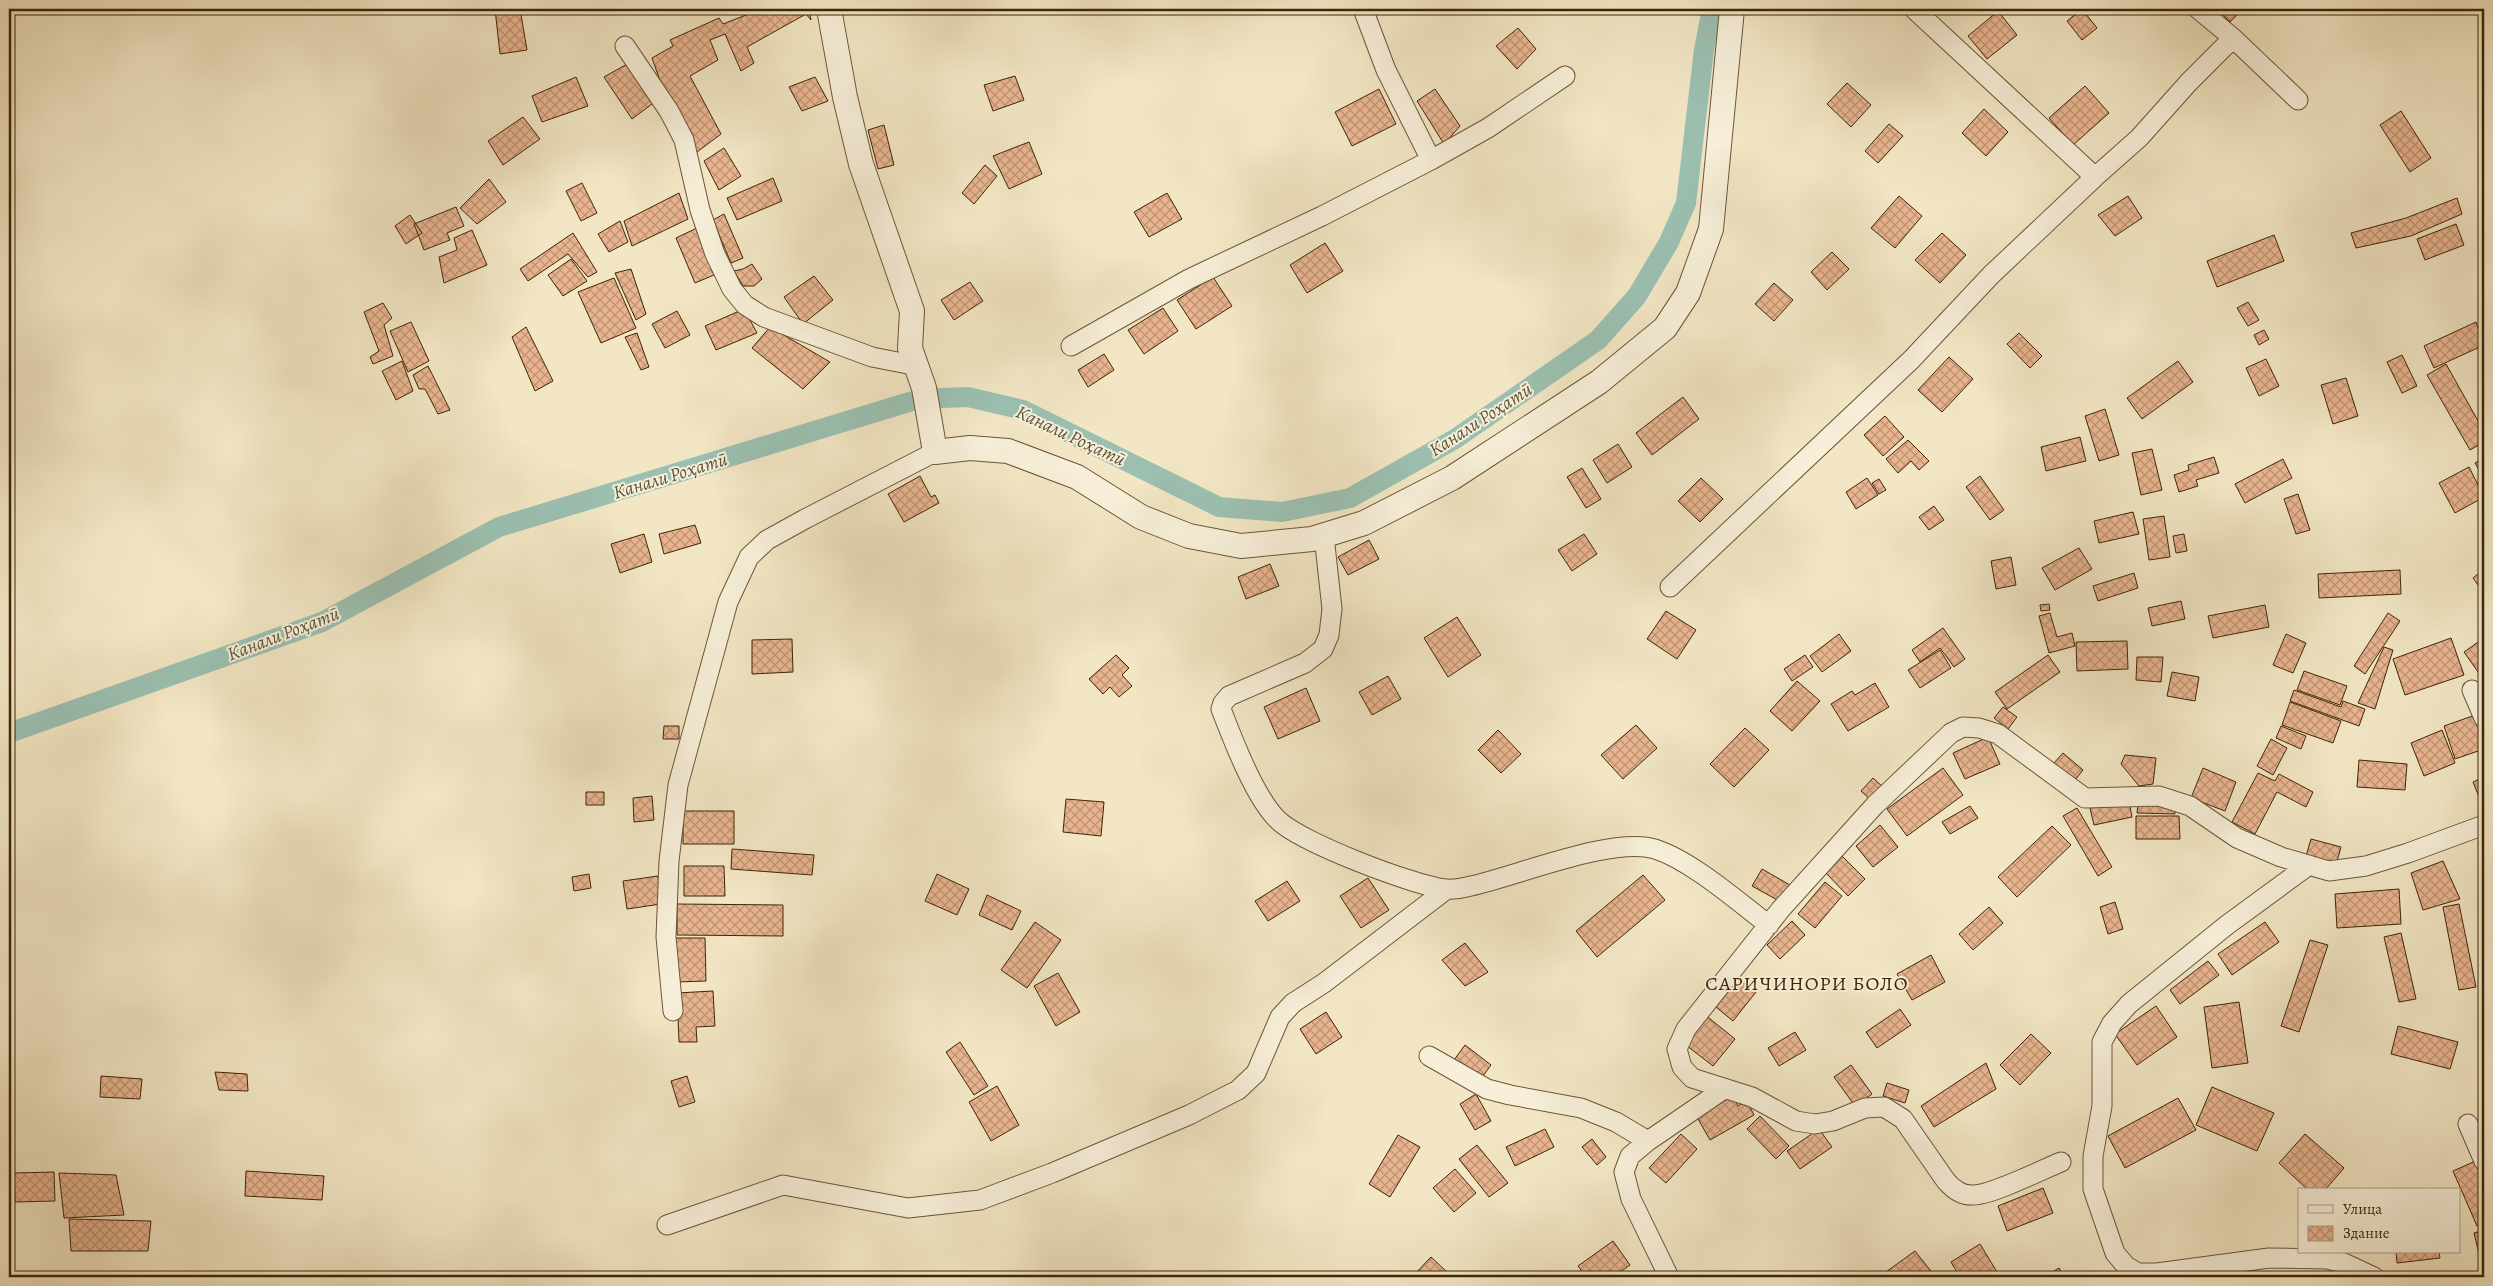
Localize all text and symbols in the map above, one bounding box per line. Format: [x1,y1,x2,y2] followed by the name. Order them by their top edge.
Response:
[1424,377,1537,463] water label: Канали Роҳатӣ
[1012,399,1130,473] water label: Канали Роҳатӣ
[610,446,731,506] water label: Канали Роҳатӣ
[224,601,343,667] water label: Канали Роҳатӣ
[1705,970,1909,997] district label: САРИЧИНОРИ БОЛО
[2298,1188,2460,1254] legend
[2343,1199,2382,1219] text: Улица
[2343,1223,2390,1243] text: Здание

